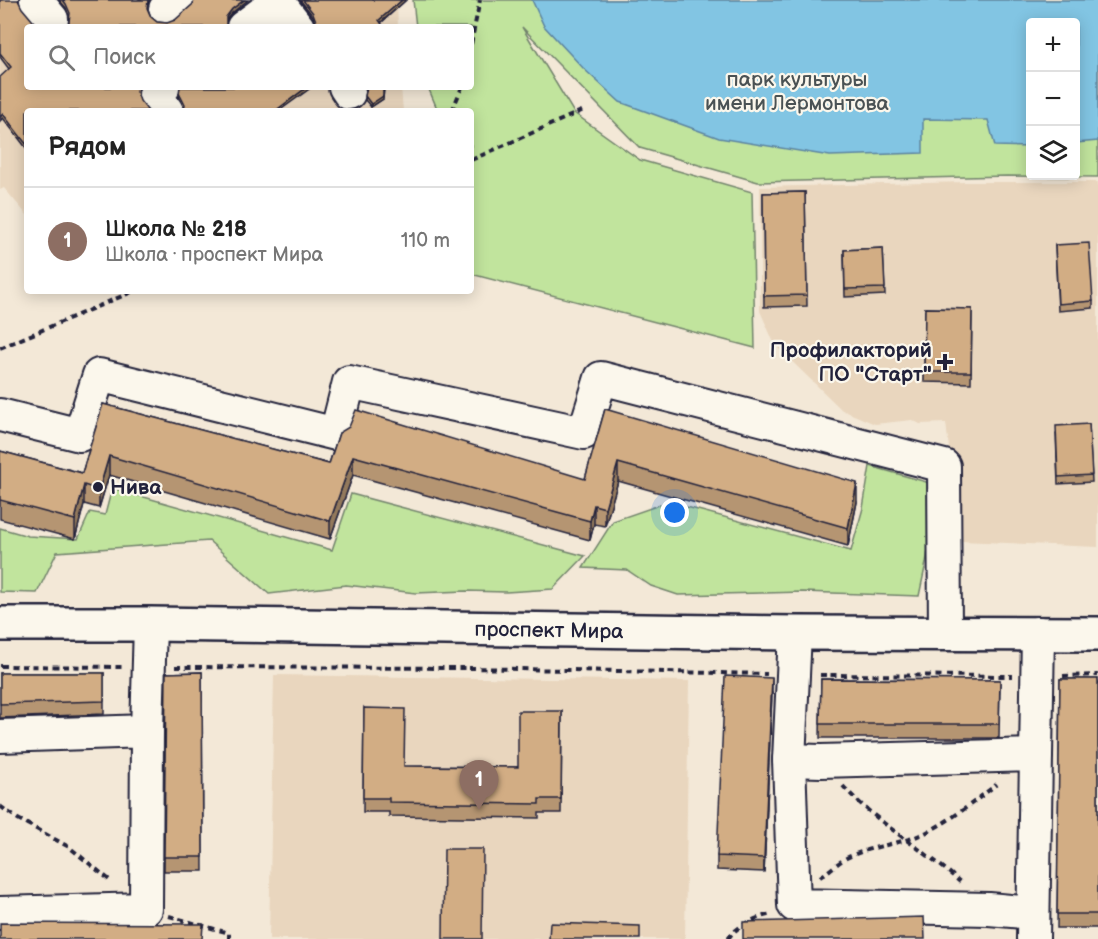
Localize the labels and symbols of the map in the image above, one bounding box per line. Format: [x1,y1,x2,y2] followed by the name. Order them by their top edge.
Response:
[705,67,889,116] park label: парк культуры имени Лермонтова
[770,338,932,387] place label: Профилакторий ПО "Старт"
[936,353,954,371] marker: Профилакторий ПО "Старт"
[110,475,162,500] place label: Нива
[91,480,105,494] marker: Нива
[660,498,689,527] your location
[474,617,624,644] street label: проспект Мира
[460,760,498,810] pin: 1

